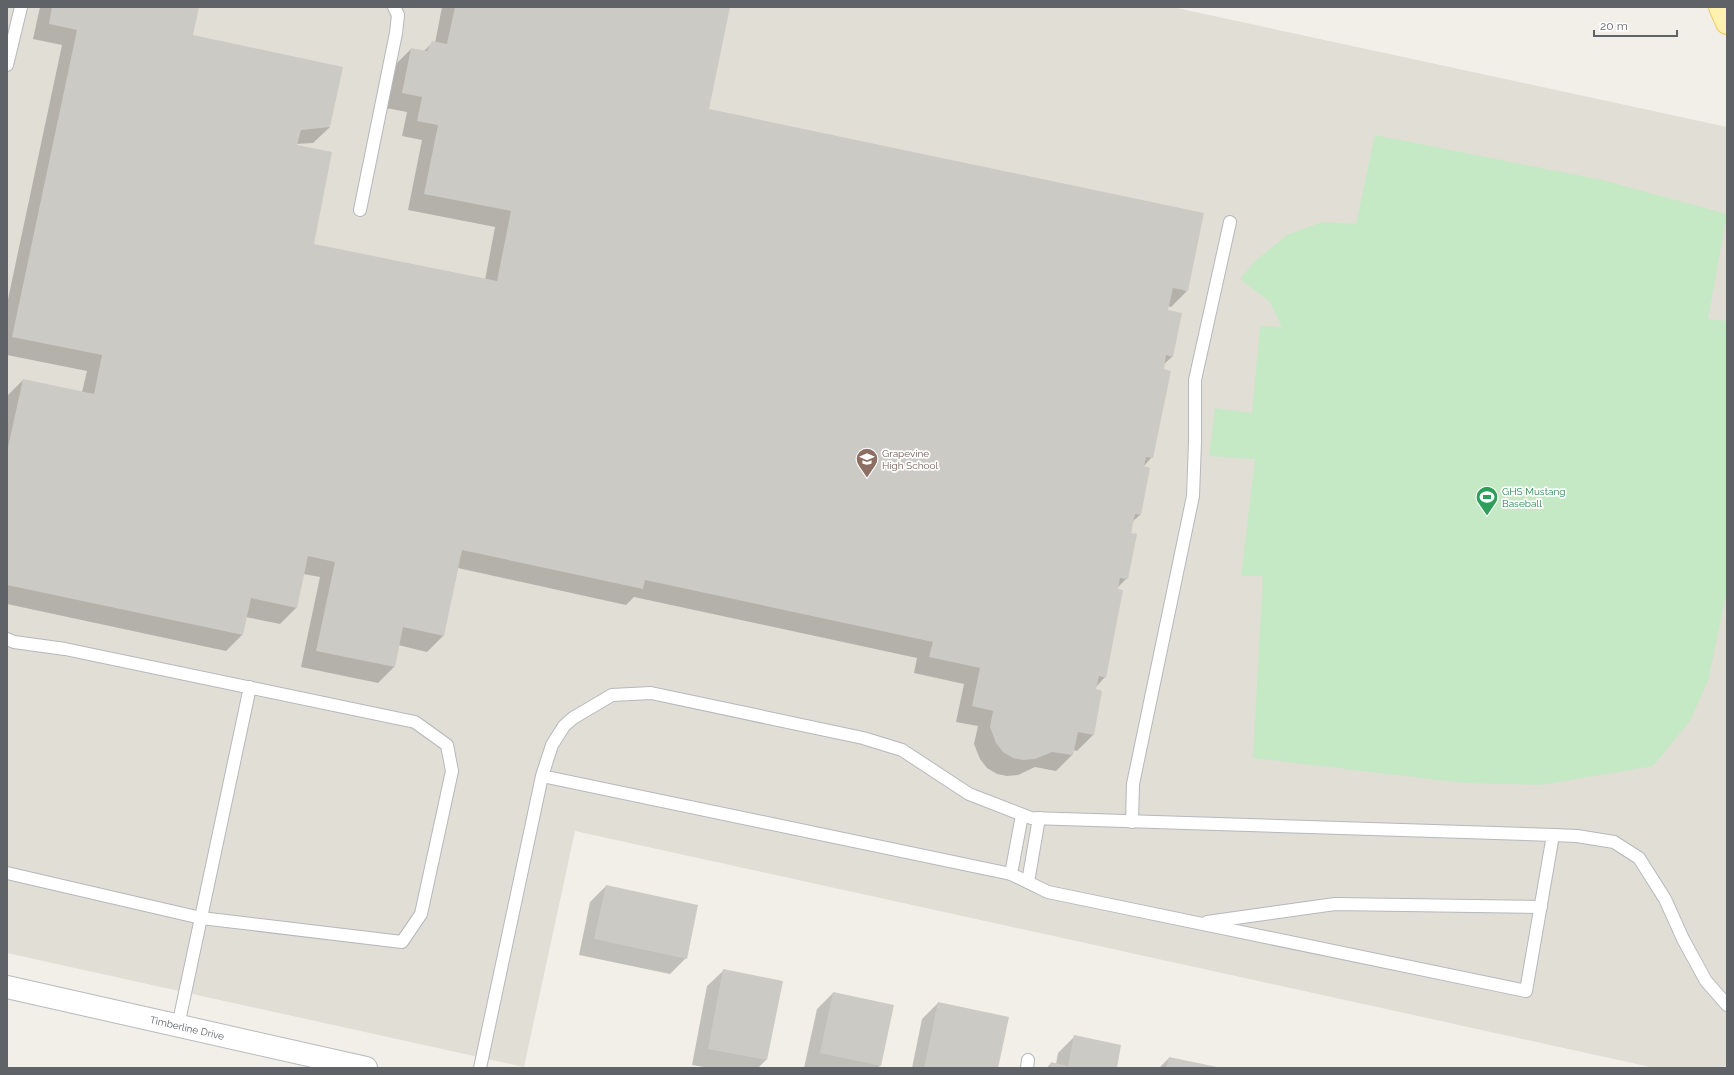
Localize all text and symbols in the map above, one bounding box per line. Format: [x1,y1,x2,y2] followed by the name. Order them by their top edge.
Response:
[1594,12,1677,38] scale bar
[1600,19,1628,33] text: 20 m
[854,446,880,479] school or university icon: Grapevine High School
[882,448,938,471] place label: Grapevine High School
[1474,484,1500,517] sports icon: GHS Mustang Baseball
[1502,486,1566,509] place label: GHS Mustang Baseball
[149,1014,225,1042] street label: Timberline Drive

